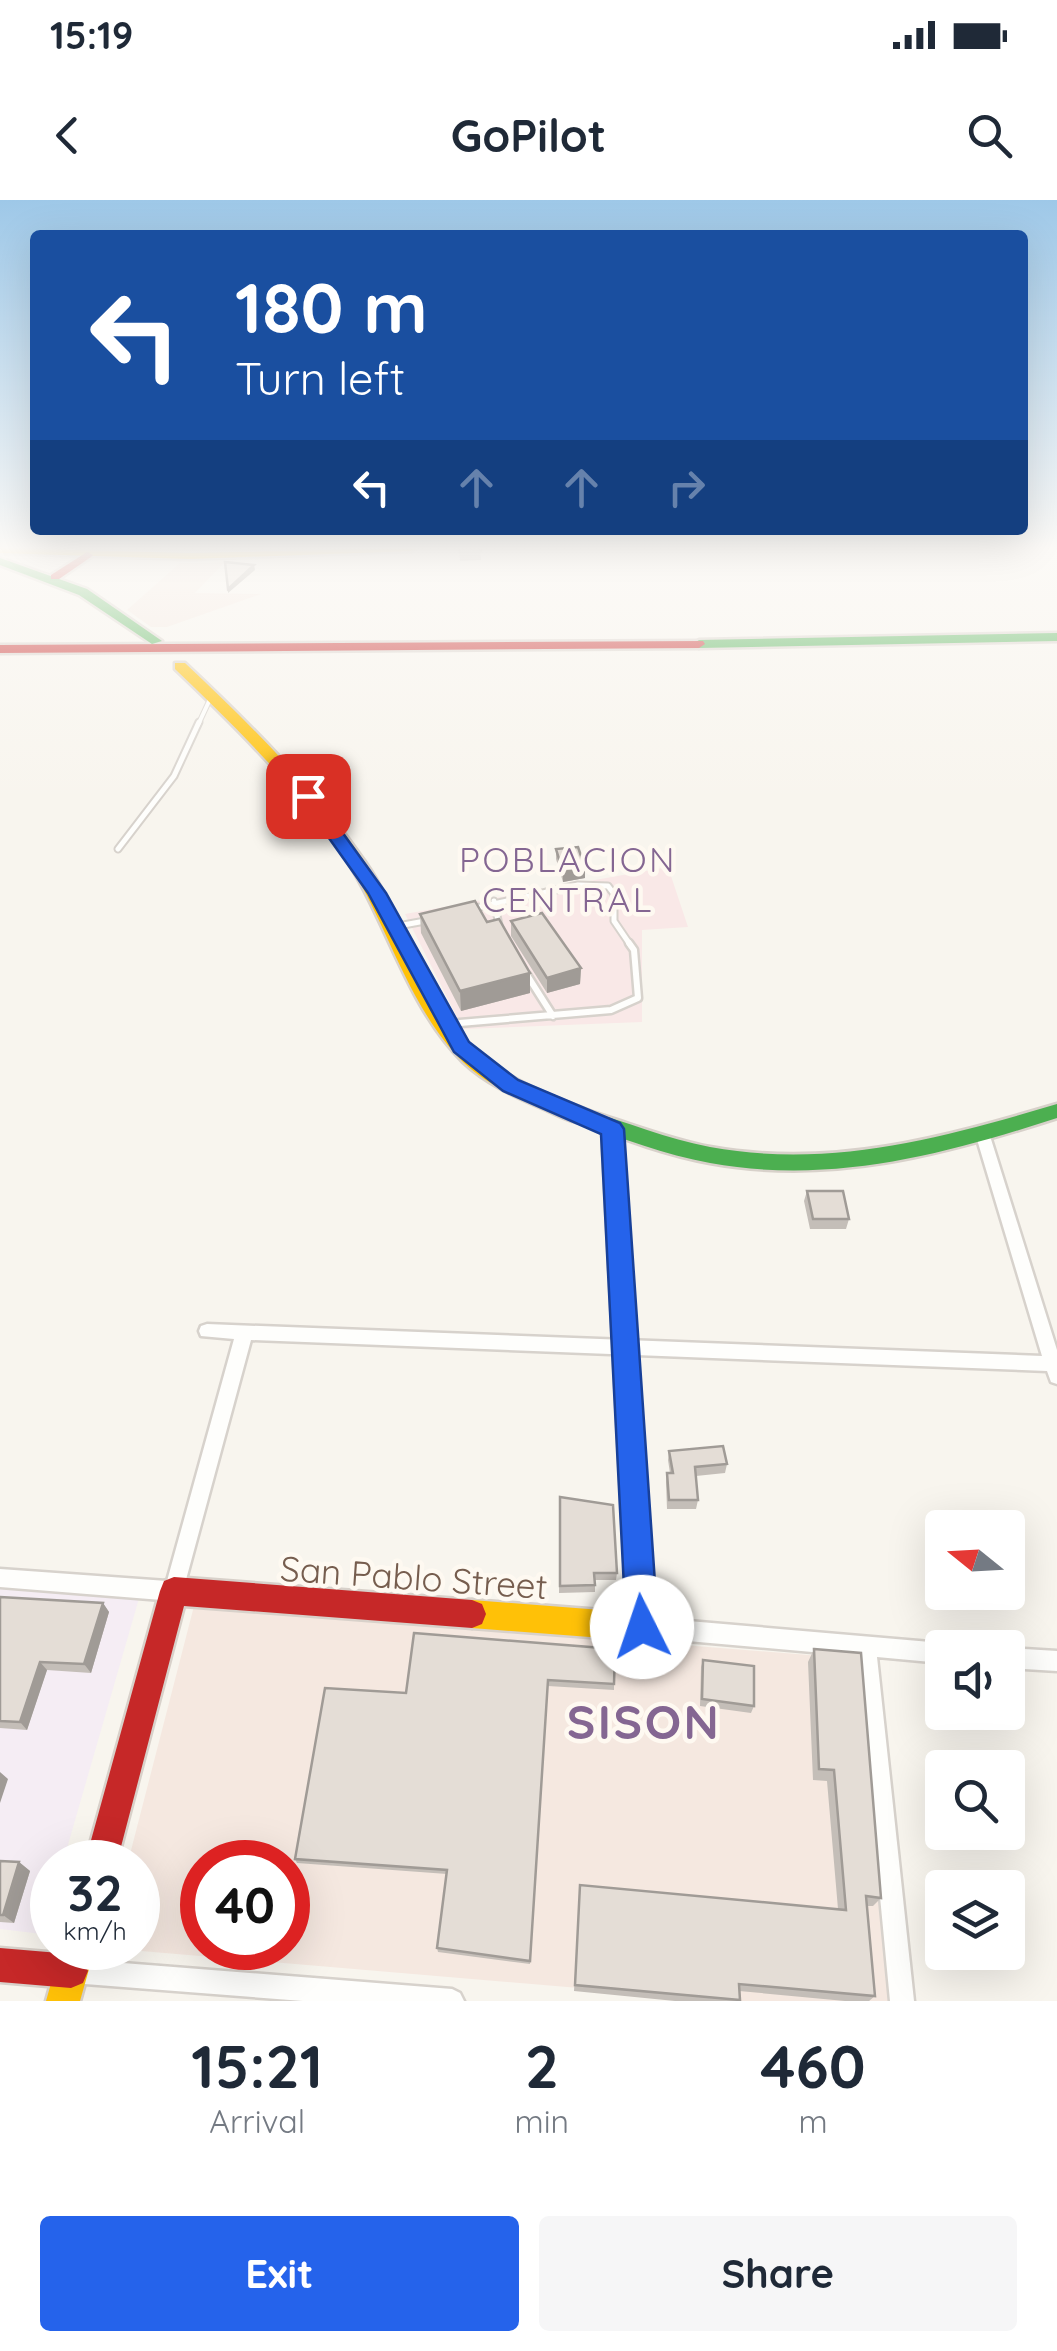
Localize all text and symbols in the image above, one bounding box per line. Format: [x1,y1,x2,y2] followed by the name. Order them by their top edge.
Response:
[50,11,133,59] text: 15:19
[451,107,606,163] text: GoPilot
[40,108,95,163] icon: back
[962,108,1017,163] icon: search
[235,263,428,351] text: 180 m
[70,270,200,400] icon: left
[235,350,405,406] text: Turn left
[344,460,399,515] icon: left
[449,460,504,515] icon: ahead
[554,460,609,515] icon: ahead
[659,460,714,515] icon: right
[266,754,351,839] pin
[281,769,336,824] icon: arrive
[459,837,677,921] district label: POBLACION CENTRAL
[925,1510,1025,1610] north arrow
[925,1510,1025,1970] map controls
[279,1546,549,1608] street label: San Pablo Street
[590,1575,694,1679] position arrow
[925,1630,1025,1730] button: sound
[567,1691,721,1751] district label: SISON
[925,1750,1025,1850] button: search
[180,1840,310,1970] speed limit sign: 40
[67,1861,123,1924] text: 32
[925,1870,1025,1970] button: layers
[63,1915,127,1946] text: km/h
[191,2028,323,2103] text: 15:21
[525,2028,559,2103] text: 2
[760,2028,866,2103] text: 460
[209,2101,305,2141] text: Arrival
[514,2101,569,2141] text: min
[798,2101,828,2141] text: m
[40,2216,519,2331] button: Exit
[539,2216,1017,2331] button: Share

